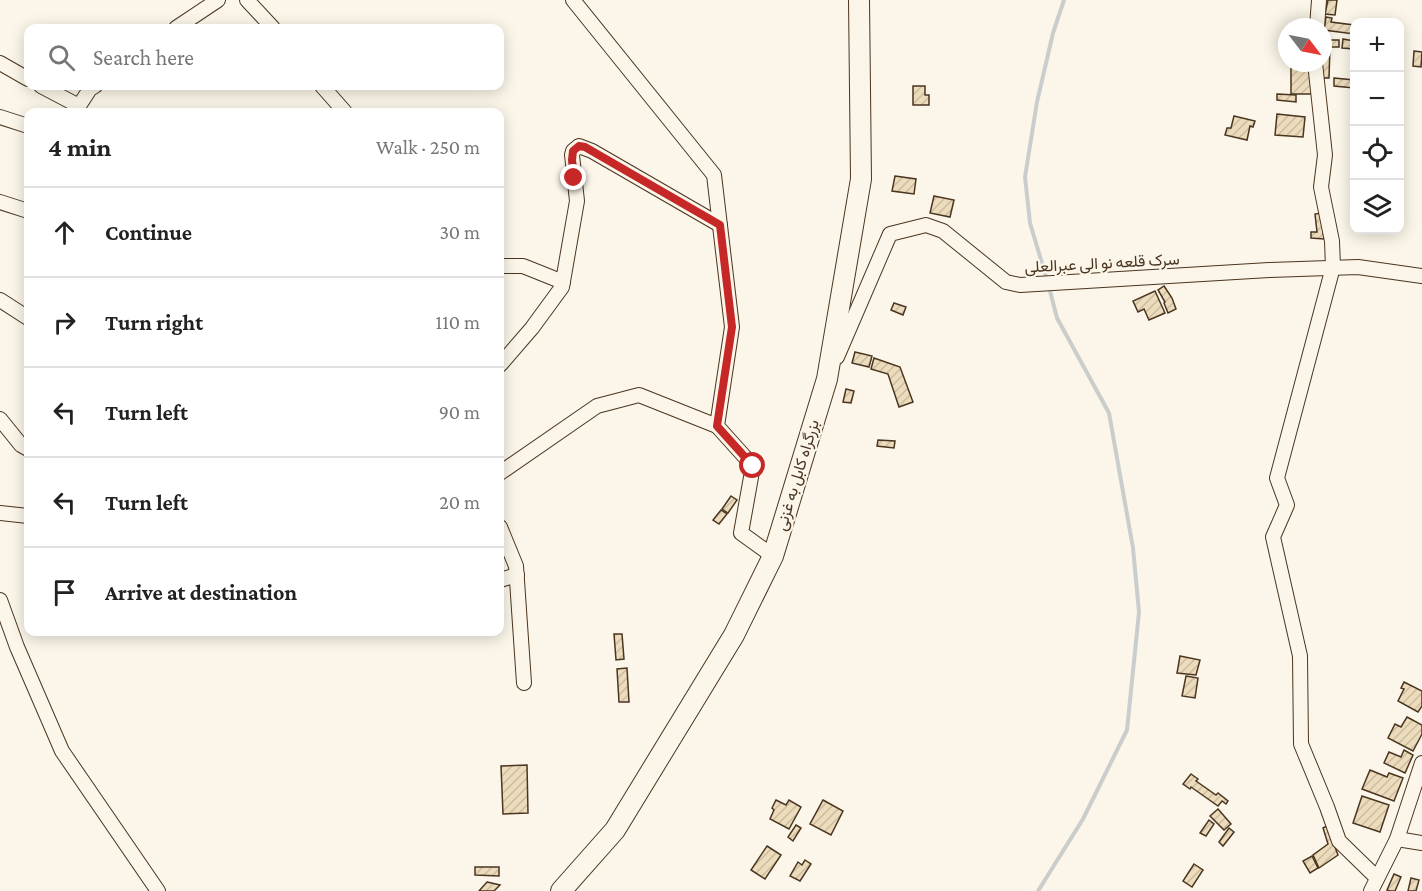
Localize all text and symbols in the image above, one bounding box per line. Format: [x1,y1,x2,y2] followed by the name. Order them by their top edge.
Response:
[1278,18,1332,72] north arrow
[1350,18,1404,234] map controls
[1350,18,1404,72] button: +
[24,24,504,90] search box
[45,41,78,74] icon: search
[93,45,194,70] text: Search here
[1350,72,1404,126] button: −
[1350,126,1404,180] button: locate
[48,133,112,162] text: 4 min
[376,136,480,158] text: Walk · 250 m
[560,164,586,190] route end
[1350,180,1404,234] button: layers
[48,216,81,249] icon: ahead
[105,220,192,245] text: Continue
[439,221,480,243] text: 30 m
[1024,250,1180,278] street label: سرک قلعه نو الی عبرالعلی
[48,306,81,339] icon: right
[105,310,203,335] text: Turn right
[436,311,480,333] text: 110 m
[48,396,81,429] icon: left
[105,400,188,425] text: Turn left
[439,401,480,423] text: 90 m
[772,417,824,533] street label: بزرگراه کابل به غزنی
[739,452,765,478] route start
[48,486,81,519] icon: left
[105,490,188,515] text: Turn left
[439,491,480,513] text: 20 m
[48,576,81,609] icon: arrive
[105,580,297,605] text: Arrive at destination

